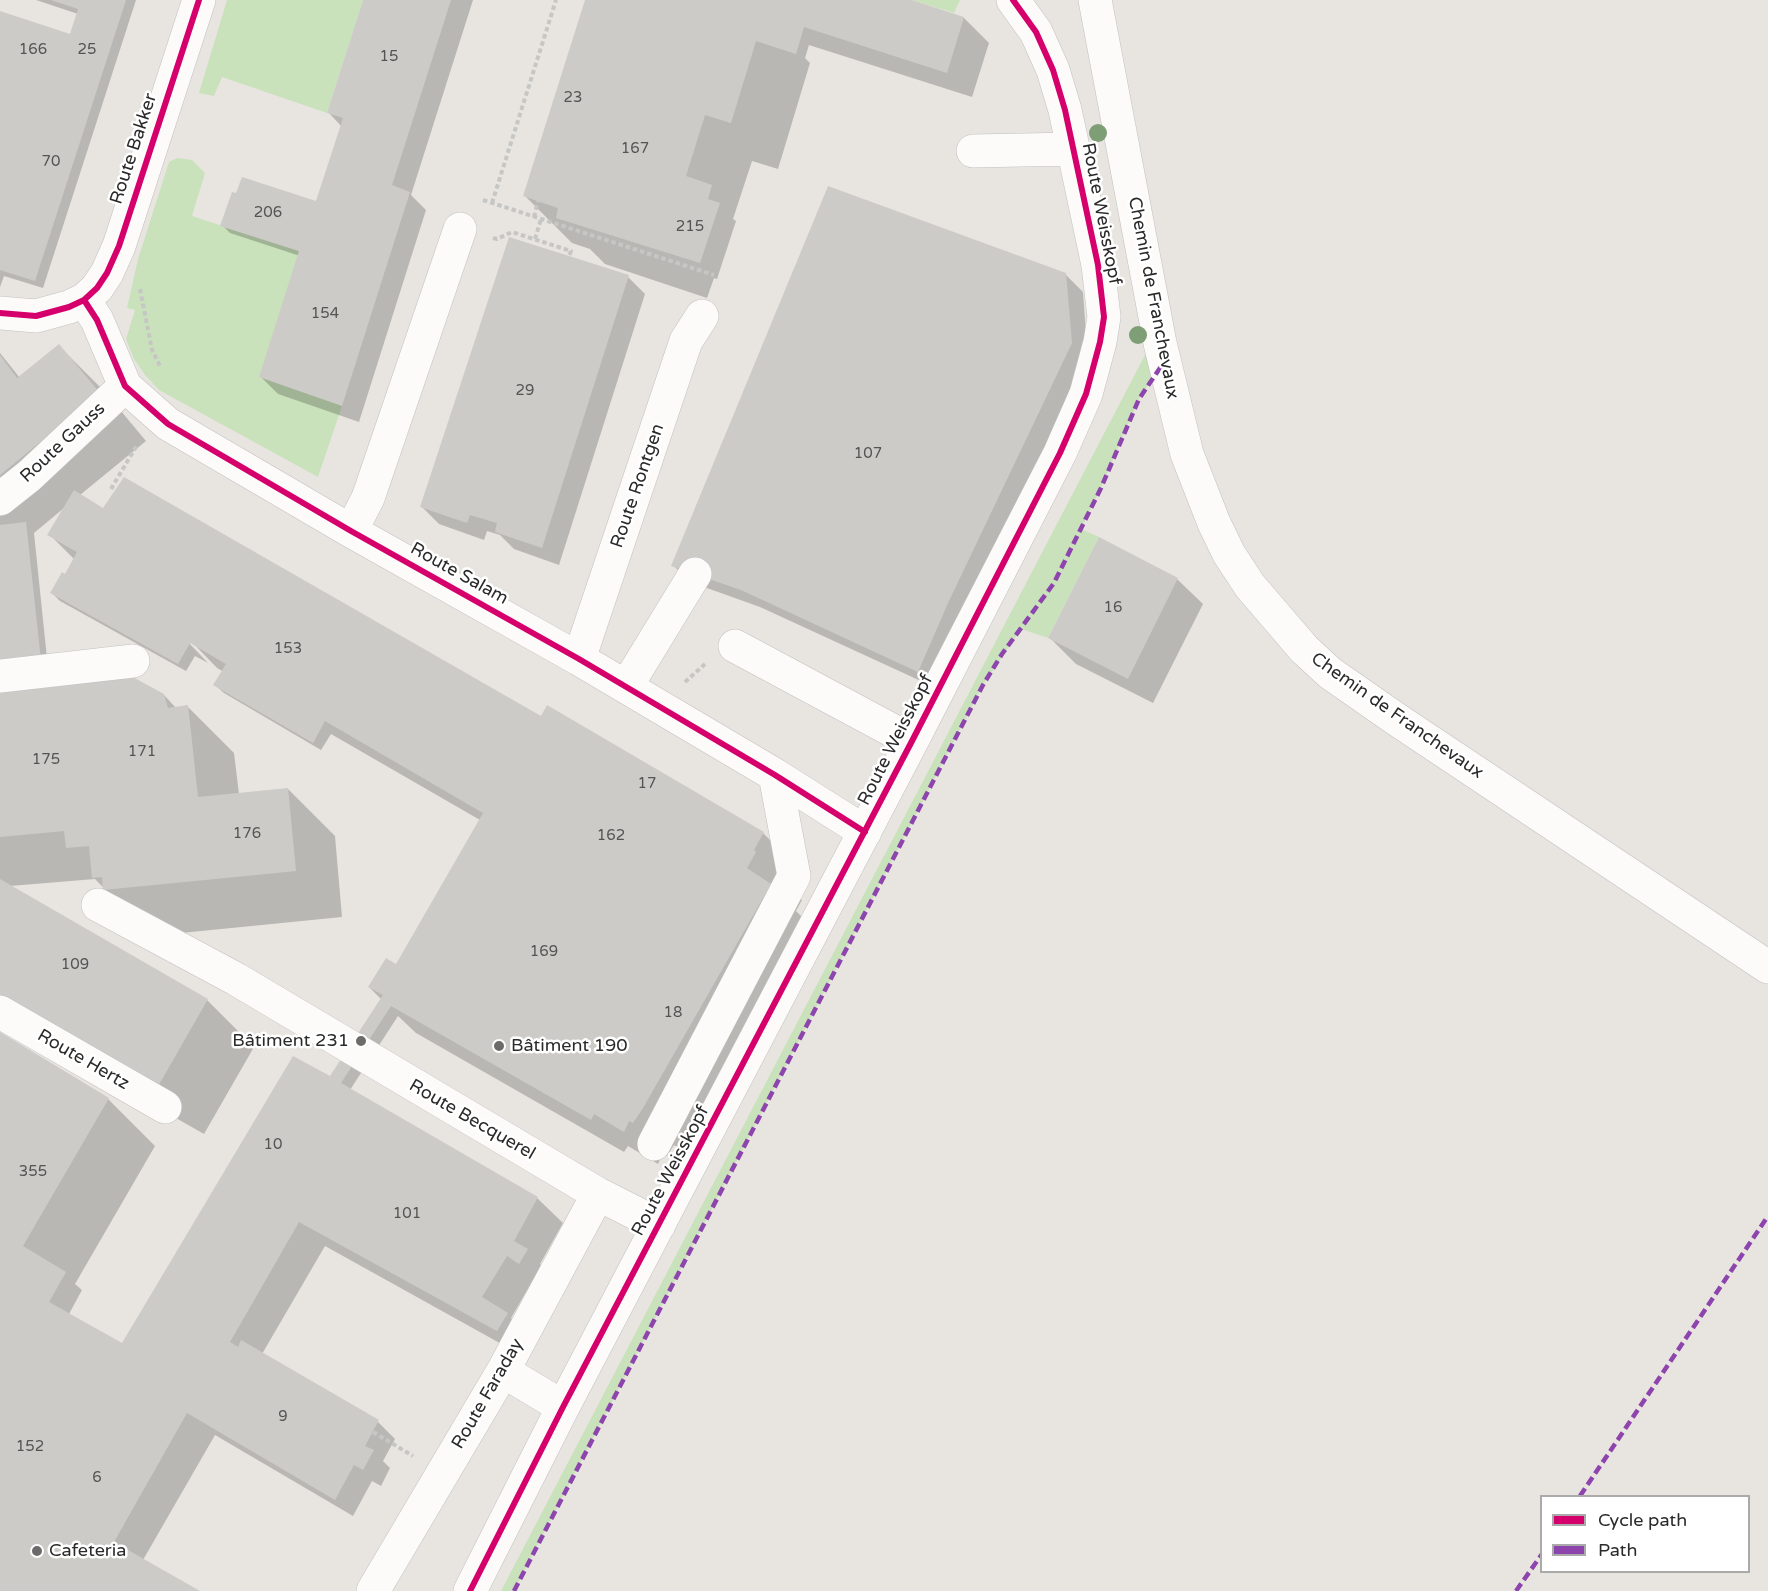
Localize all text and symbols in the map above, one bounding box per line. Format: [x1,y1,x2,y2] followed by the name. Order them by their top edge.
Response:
[19,41,47,59] house number: 166
[78,41,96,59] house number: 25
[380,48,398,66] house number: 15
[564,89,582,107] house number: 23
[106,91,162,207] street label: Route Bakker
[621,140,649,158] house number: 167
[1077,141,1125,287] street label: Route Weisskopf
[42,153,60,171] house number: 70
[1123,195,1183,401] street label: Chemin de Franchevaux
[254,204,282,222] house number: 206
[676,218,704,236] house number: 215
[311,305,339,323] house number: 154
[516,382,534,400] house number: 29
[16,398,110,488] street label: Route Gauss
[607,421,669,551] street label: Route Rontgen
[854,445,882,463] house number: 107
[406,538,512,610] street label: Route Salam
[1104,599,1122,617] house number: 16
[274,640,302,658] house number: 153
[1307,648,1487,784] street label: Chemin de Franchevaux
[854,671,938,809] street label: Route Weisskopf
[128,743,156,761] house number: 171
[32,751,60,769] house number: 175
[638,775,656,793] house number: 17
[233,825,261,843] house number: 176
[597,827,625,845] house number: 162
[530,943,558,961] house number: 169
[61,956,89,974] house number: 109
[664,1004,682,1022] house number: 18
[33,1025,133,1095] street label: Route Hertz
[232,1030,349,1052] place label: Bâtiment 231
[354,1034,368,1048] marker: Bâtiment 231
[511,1035,628,1057] place label: Bâtiment 190
[492,1039,506,1053] marker: Bâtiment 190
[405,1075,539,1165] street label: Route Becquerel
[628,1102,714,1240] street label: Route Weisskopf
[264,1136,282,1154] house number: 10
[19,1163,47,1181] house number: 355
[393,1205,421,1223] house number: 101
[448,1335,528,1453] street label: Route Faraday
[278,1408,288,1426] house number: 9
[16,1438,44,1456] house number: 152
[92,1469,102,1487] house number: 6
[1540,1495,1750,1573] legend
[1598,1509,1687,1531] text: Cycle path
[1598,1539,1637,1561] text: Path
[49,1540,126,1562] place label: Cafeteria
[30,1544,44,1558] marker: Cafeteria

